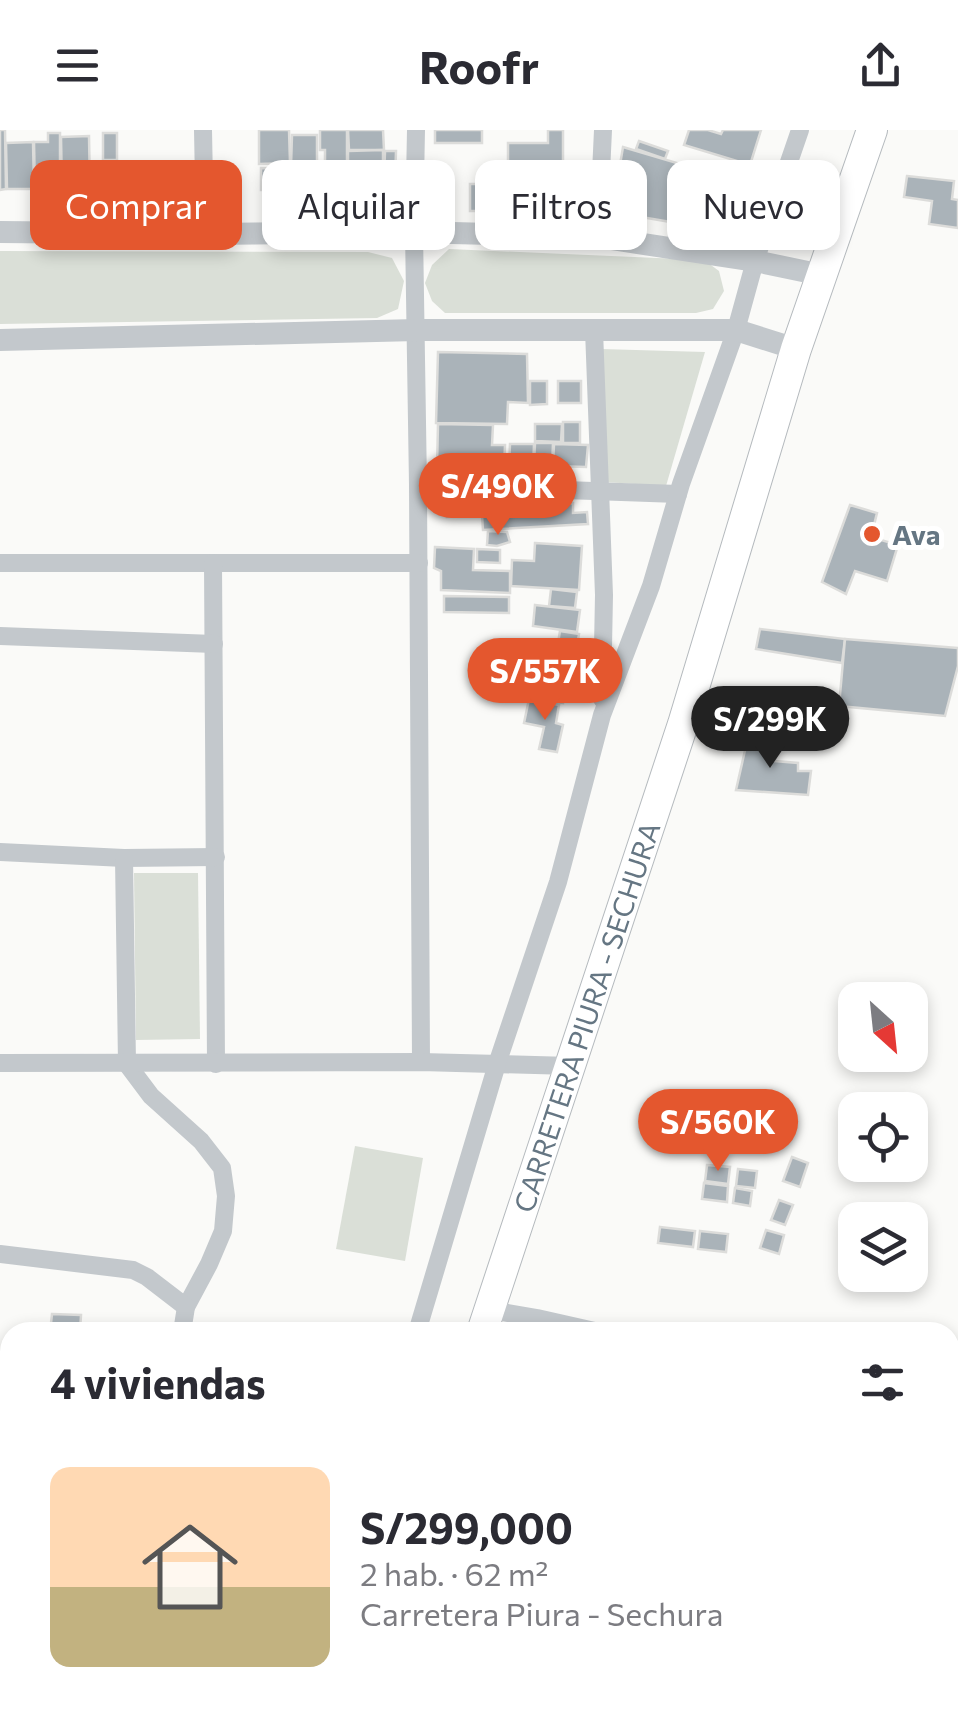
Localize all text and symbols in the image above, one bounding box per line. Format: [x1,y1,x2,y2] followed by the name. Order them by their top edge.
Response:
[50,38,105,93] icon: menu
[419,38,539,93] text: Roofr
[853,38,908,93] icon: share
[30,160,242,250] chip: Comprar
[262,160,455,250] chip: Alquilar
[475,160,647,250] chip: Filtros
[667,160,840,250] chip: Nuevo
[417,453,579,538] pin: S/490K
[441,465,555,505] text: S/490K
[892,517,940,551] place label: Ava
[861,523,883,545] marker: Ava
[464,638,626,723] pin: S/557K
[490,650,601,690] text: S/557K
[689,686,851,771] pin: S/299K
[713,698,827,738] text: S/299K
[506,817,667,1216] street label: CARRETERA PIURA - SECHURA
[838,982,928,1072] north arrow
[838,982,928,1292] map controls
[637,1089,799,1174] pin: S/560K
[838,1092,928,1182] button: locate
[660,1101,776,1141] text: S/560K
[838,1202,928,1292] button: layers
[855,1355,910,1410] icon: filters
[50,1356,265,1408] text: 4 viviendas
[360,1501,573,1553] text: S/299,000
[130,1507,250,1627] icon: home
[360,1553,548,1593] text: 2 hab. · 62 m²
[360,1593,723,1633] text: Carretera Piura - Sechura

